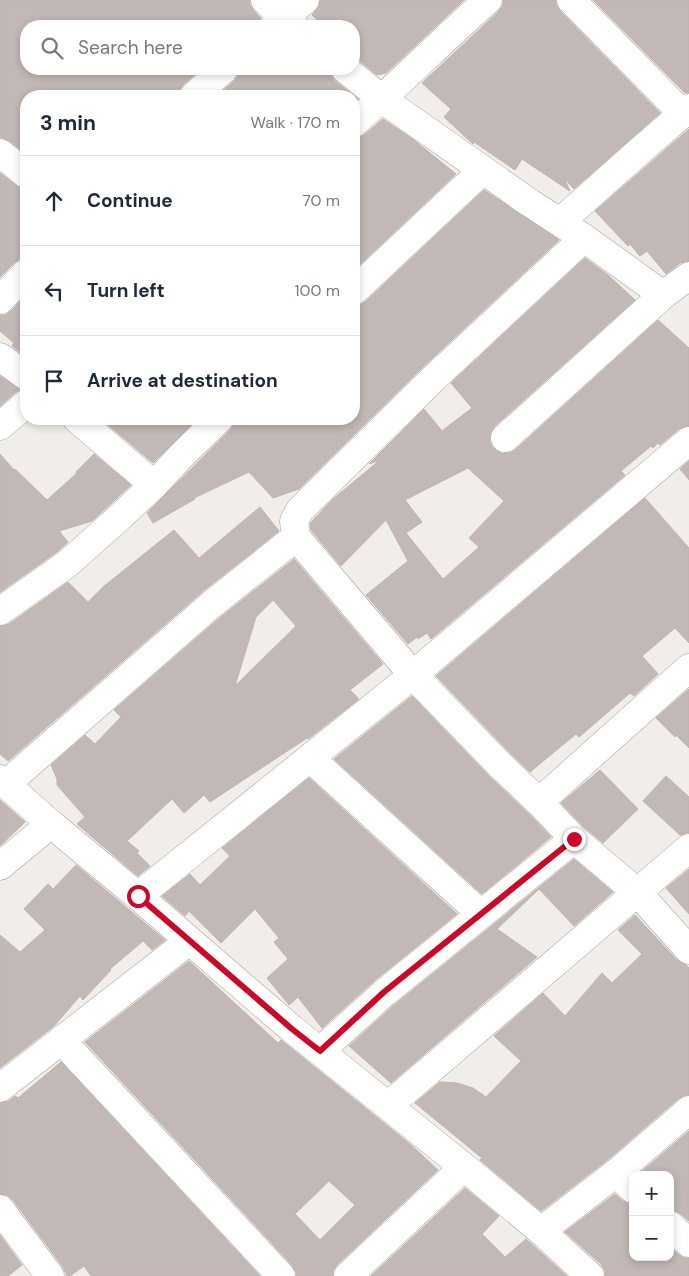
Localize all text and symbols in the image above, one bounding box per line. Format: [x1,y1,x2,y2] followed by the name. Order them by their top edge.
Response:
[20,20,360,75] search box
[38,34,66,62] icon: search
[78,35,183,60] text: Search here
[40,109,96,137] text: 3 min
[251,112,340,133] text: Walk · 170 m
[40,187,68,215] icon: ahead
[87,188,173,213] text: Continue
[302,190,340,211] text: 70 m
[40,277,68,305] icon: left
[87,278,165,303] text: Turn left
[295,280,340,301] text: 100 m
[40,367,68,395] icon: arrive
[87,368,278,393] text: Arrive at destination
[563,828,586,851] route end
[127,885,150,908] route start
[629,1171,674,1261] map controls
[629,1171,674,1216] button: +
[629,1216,674,1261] button: −

